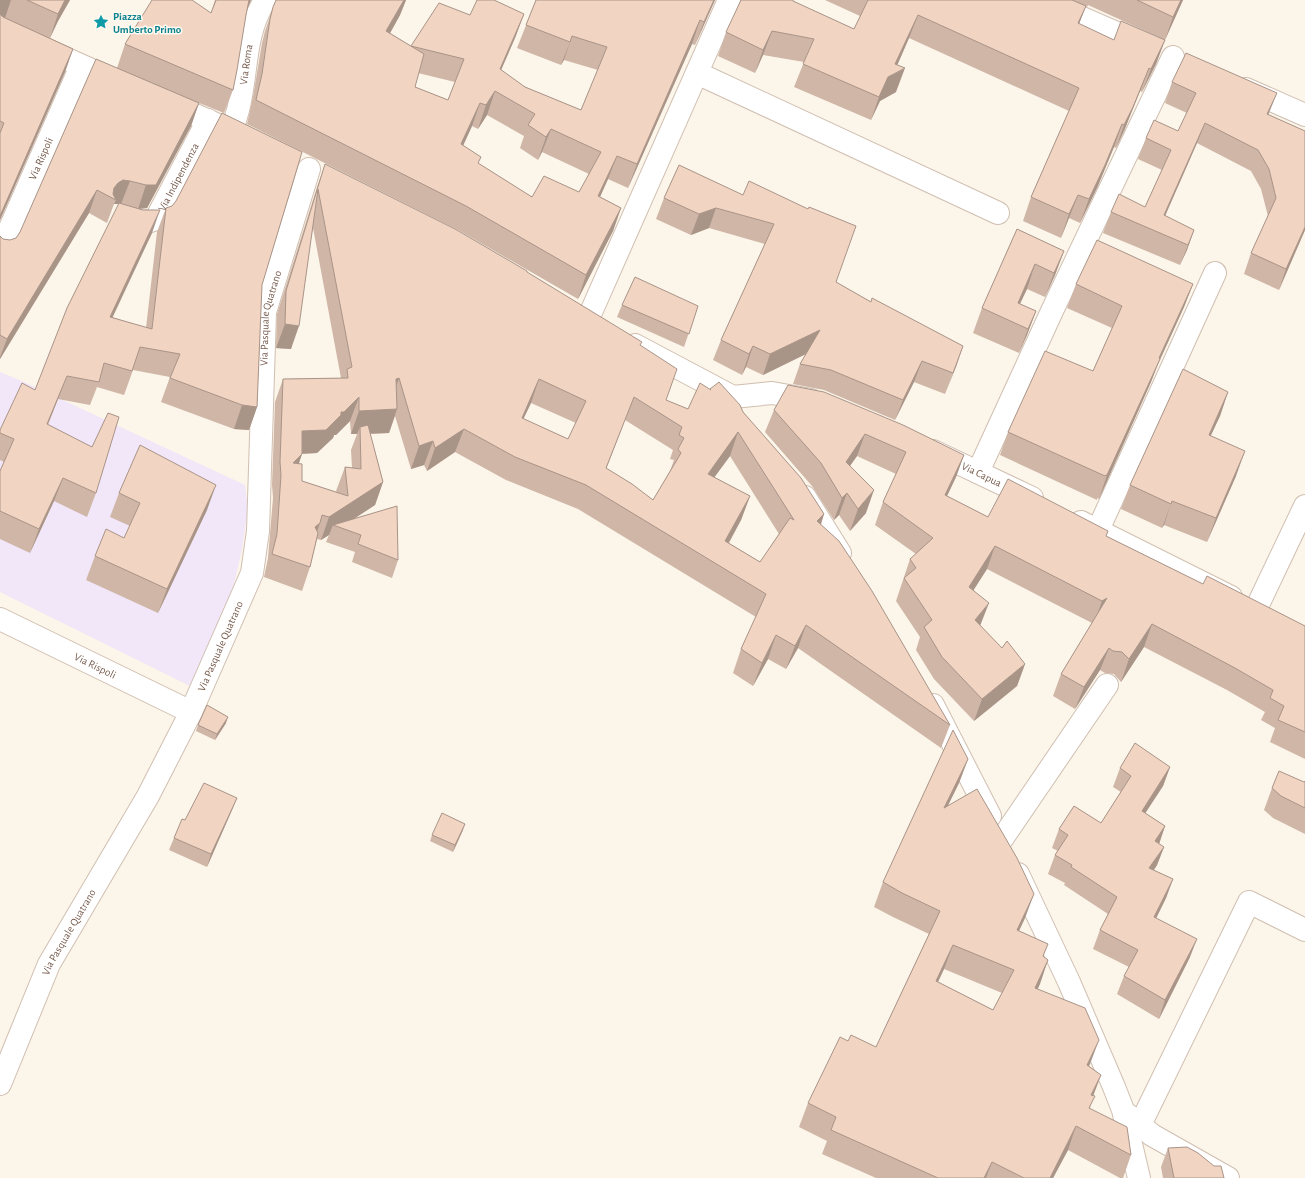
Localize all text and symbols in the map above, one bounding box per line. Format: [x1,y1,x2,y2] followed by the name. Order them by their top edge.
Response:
[113,11,182,35] place label: Piazza Umberto Primo
[92,13,110,31] place icon: Piazza Umberto Primo
[237,43,254,85] street label: Via Roma
[26,136,55,181] street label: Via Rispoli
[156,141,200,213] street label: Via Indipendenza
[258,269,283,366] street label: Via Pasquale Quatrano
[960,460,1004,488] street label: Via Capua
[195,599,245,693] street label: Via Pasquale Quatrano
[73,651,118,680] street label: Via Rispoli
[40,887,97,976] street label: Via Pasquale Quatrano

